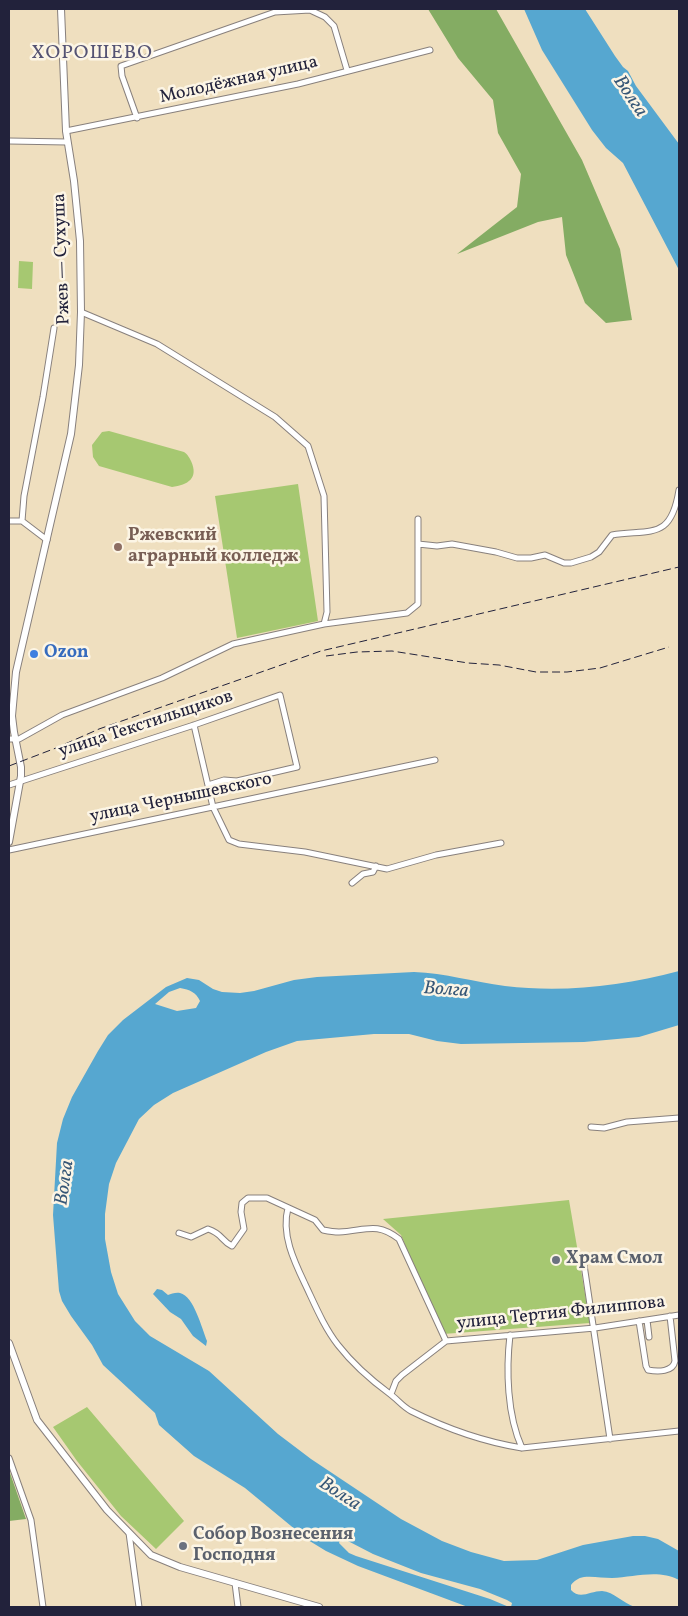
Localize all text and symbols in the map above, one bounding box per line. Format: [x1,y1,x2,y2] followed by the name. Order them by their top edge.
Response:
[30,42,154,66] district label: ХОРОШЕВО
[158,52,320,110] street label: Молодёжная улица
[607,72,651,122] water label: Волга
[50,193,76,325] street label: Ржев — Сухуша
[128,526,299,568] place label: Ржевский аграрный колледж
[112,541,124,553] marker: Ржевский аграрный колледж
[44,643,89,665] place label: Ozon
[28,648,40,660] marker: Ozon
[56,687,236,763] street label: улица Текстильщиков
[88,769,274,829] street label: улица Чернышевского
[423,978,469,1004] water label: Волга
[52,1159,80,1207] water label: Волга
[566,1249,663,1271] place label: Храм Смол
[550,1254,562,1266] marker: Храм Смол
[456,1292,666,1336] street label: улица Тертия Филиппова
[314,1473,364,1517] water label: Волга
[193,1525,353,1568] place label: Собор Вознесения Господня
[177,1540,189,1552] marker: Собор Вознесения Господня

